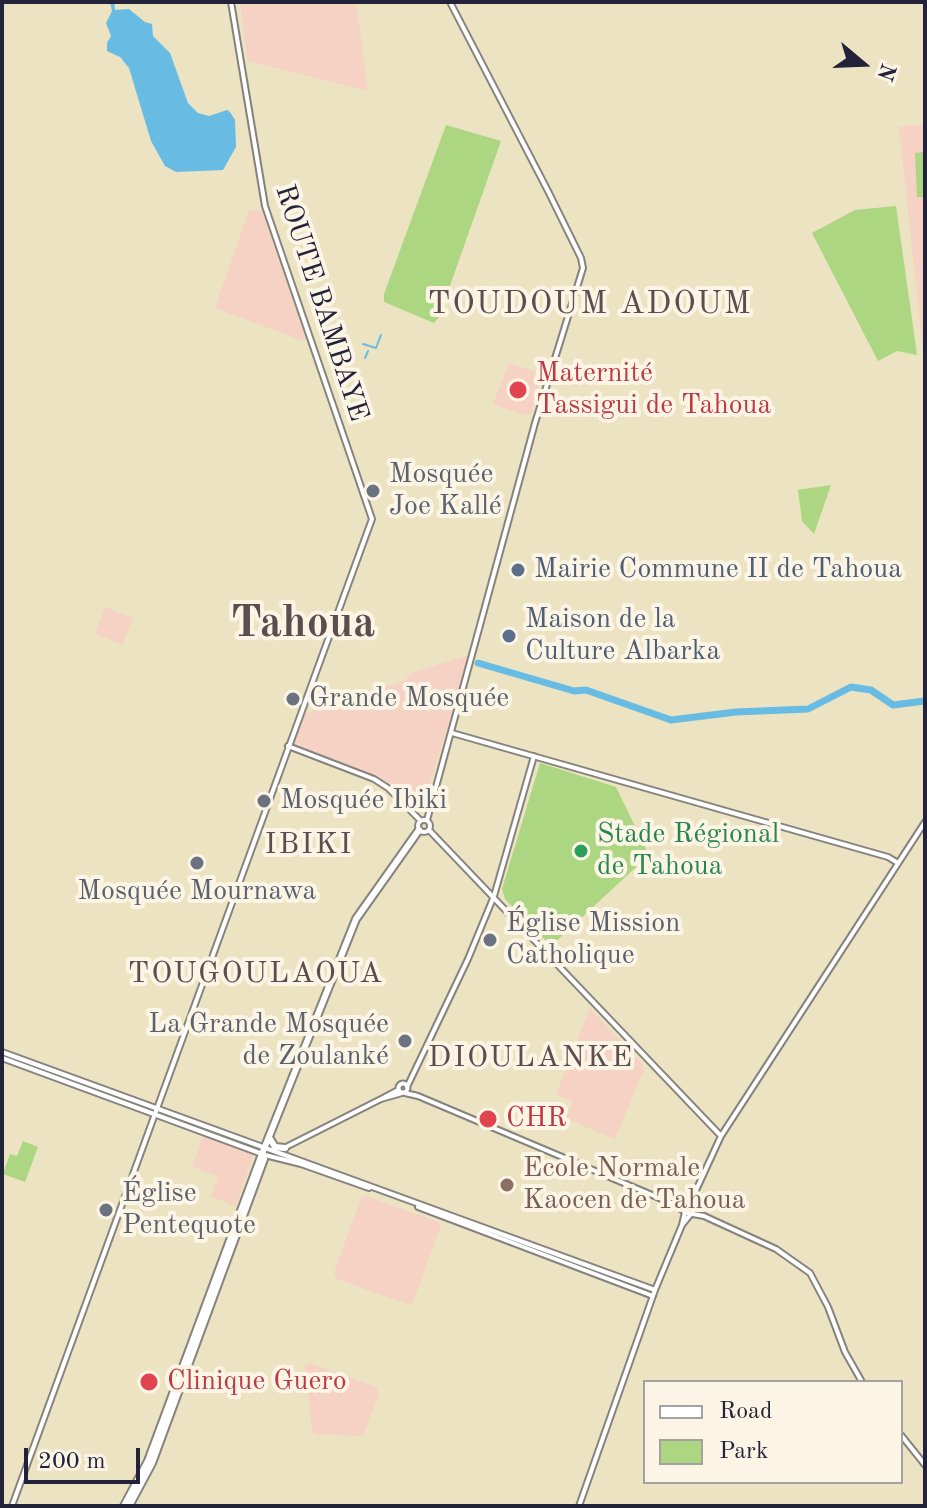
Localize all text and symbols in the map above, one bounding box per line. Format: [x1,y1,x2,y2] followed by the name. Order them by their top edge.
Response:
[823,24,903,104] north arrow
[873,60,899,83] text: N
[267,180,375,426] street label: ROUTE BAMBAYE
[427,286,753,324] district label: TOUDOUM ADOUM
[536,357,771,423] place label: Maternité Tassigui de Tahoua
[507,379,529,401] marker: Maternité Tassigui de Tahoua
[389,458,502,524] place label: Mosquée Joe Kallé
[364,482,382,500] marker: Mosquée Joe Kallé
[534,553,902,587] place label: Mairie Commune II de Tahoua
[509,561,527,579] marker: Mairie Commune II de Tahoua
[231,598,375,650] district label: Tahoua
[525,603,720,669] place label: Maison de la Culture Albarka
[500,627,518,645] marker: Maison de la Culture Albarka
[309,682,509,716] place label: Grande Mosquée
[284,690,302,708] marker: Grande Mosquée
[280,784,447,818] place label: Mosquée Ibiki
[255,792,273,810] marker: Mosquée Ibiki
[597,818,779,884] place label: Stade Régional de Tahoua
[265,827,353,863] district label: IBIKI
[572,842,590,860] marker: Stade Régional de Tahoua
[188,854,206,872] marker: Mosquée Mournawa
[78,875,316,909] place label: Mosquée Mournawa
[506,907,680,973] place label: Église Mission Catholique
[481,931,499,949] marker: Église Mission Catholique
[128,956,384,992] district label: TOUGOULAOUA
[148,1008,389,1074] place label: La Grande Mosquée de Zoulanké
[396,1032,414,1050] marker: La Grande Mosquée de Zoulanké
[428,1040,634,1076] district label: DIOULANKE
[506,1102,567,1136] place label: CHR
[477,1108,499,1130] marker: CHR
[523,1152,746,1218] place label: Ecole Normale Kaocen de Tahoua
[498,1176,516,1194] marker: Ecole Normale Kaocen de Tahoua
[122,1177,256,1243] place label: Église Pentequote
[97,1201,115,1219] marker: Église Pentequote
[167,1365,347,1399] place label: Clinique Guero
[138,1371,160,1393] marker: Clinique Guero
[643,1380,903,1484] legend
[719,1400,772,1424] text: Road
[28,1432,144,1482] scale bar
[719,1440,768,1464] text: Park
[38,1450,106,1474] text: 200 m

